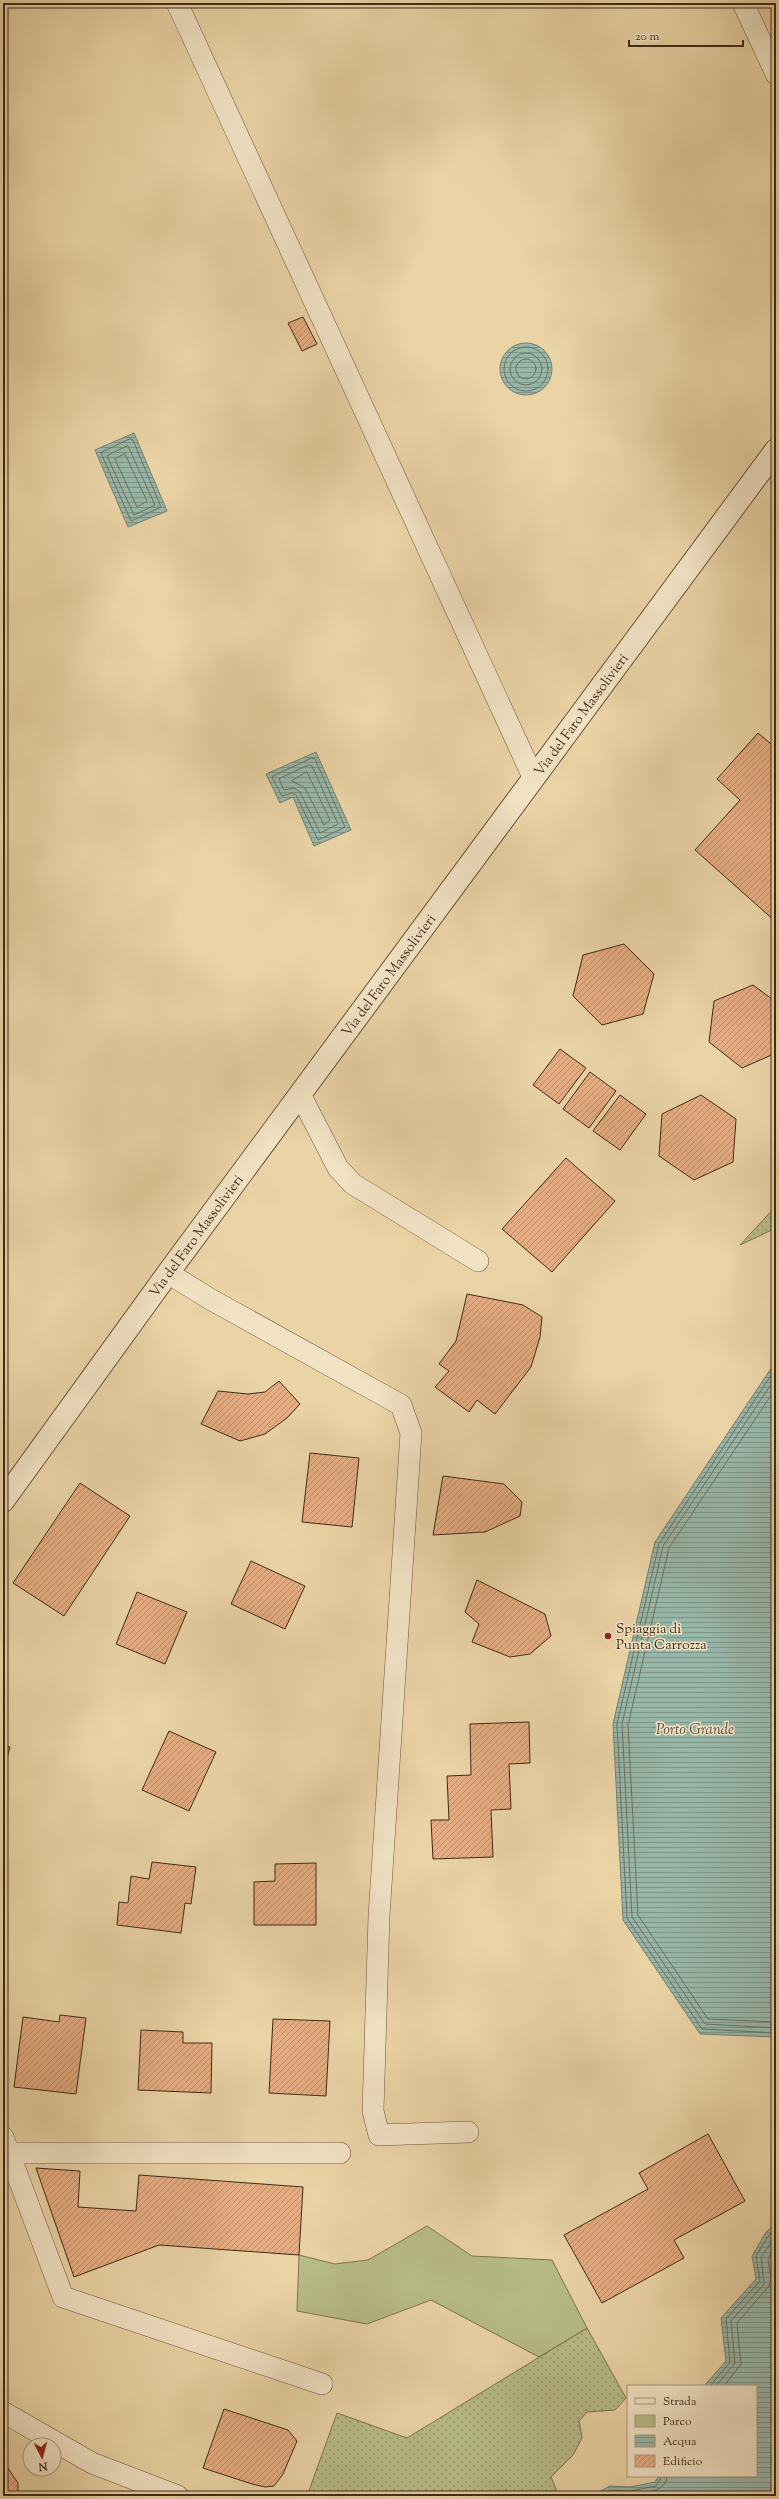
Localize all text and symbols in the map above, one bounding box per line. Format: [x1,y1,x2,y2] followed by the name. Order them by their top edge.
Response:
[629,22,743,48] scale bar
[635,28,660,46] text: 20 m
[530,650,634,781] street label: Via del Faro Massolivieri
[338,911,442,1041] street label: Via del Faro Massolivieri
[146,1171,249,1302] street label: Via del Faro Massolivieri
[616,1620,707,1656] place label: Spiaggia di Punta Carrozza
[603,1631,613,1641] marker: Spiaggia di Punta Carrozza
[656,1720,734,1741] water label: Porto Grande
[627,2385,757,2477] legend
[663,2393,697,2411] text: Strada
[663,2413,692,2431] text: Parco
[663,2433,697,2451] text: Acqua
[22,2437,62,2477] north arrow
[663,2453,703,2471] text: Edificio
[38,2457,49,2474] text: N

